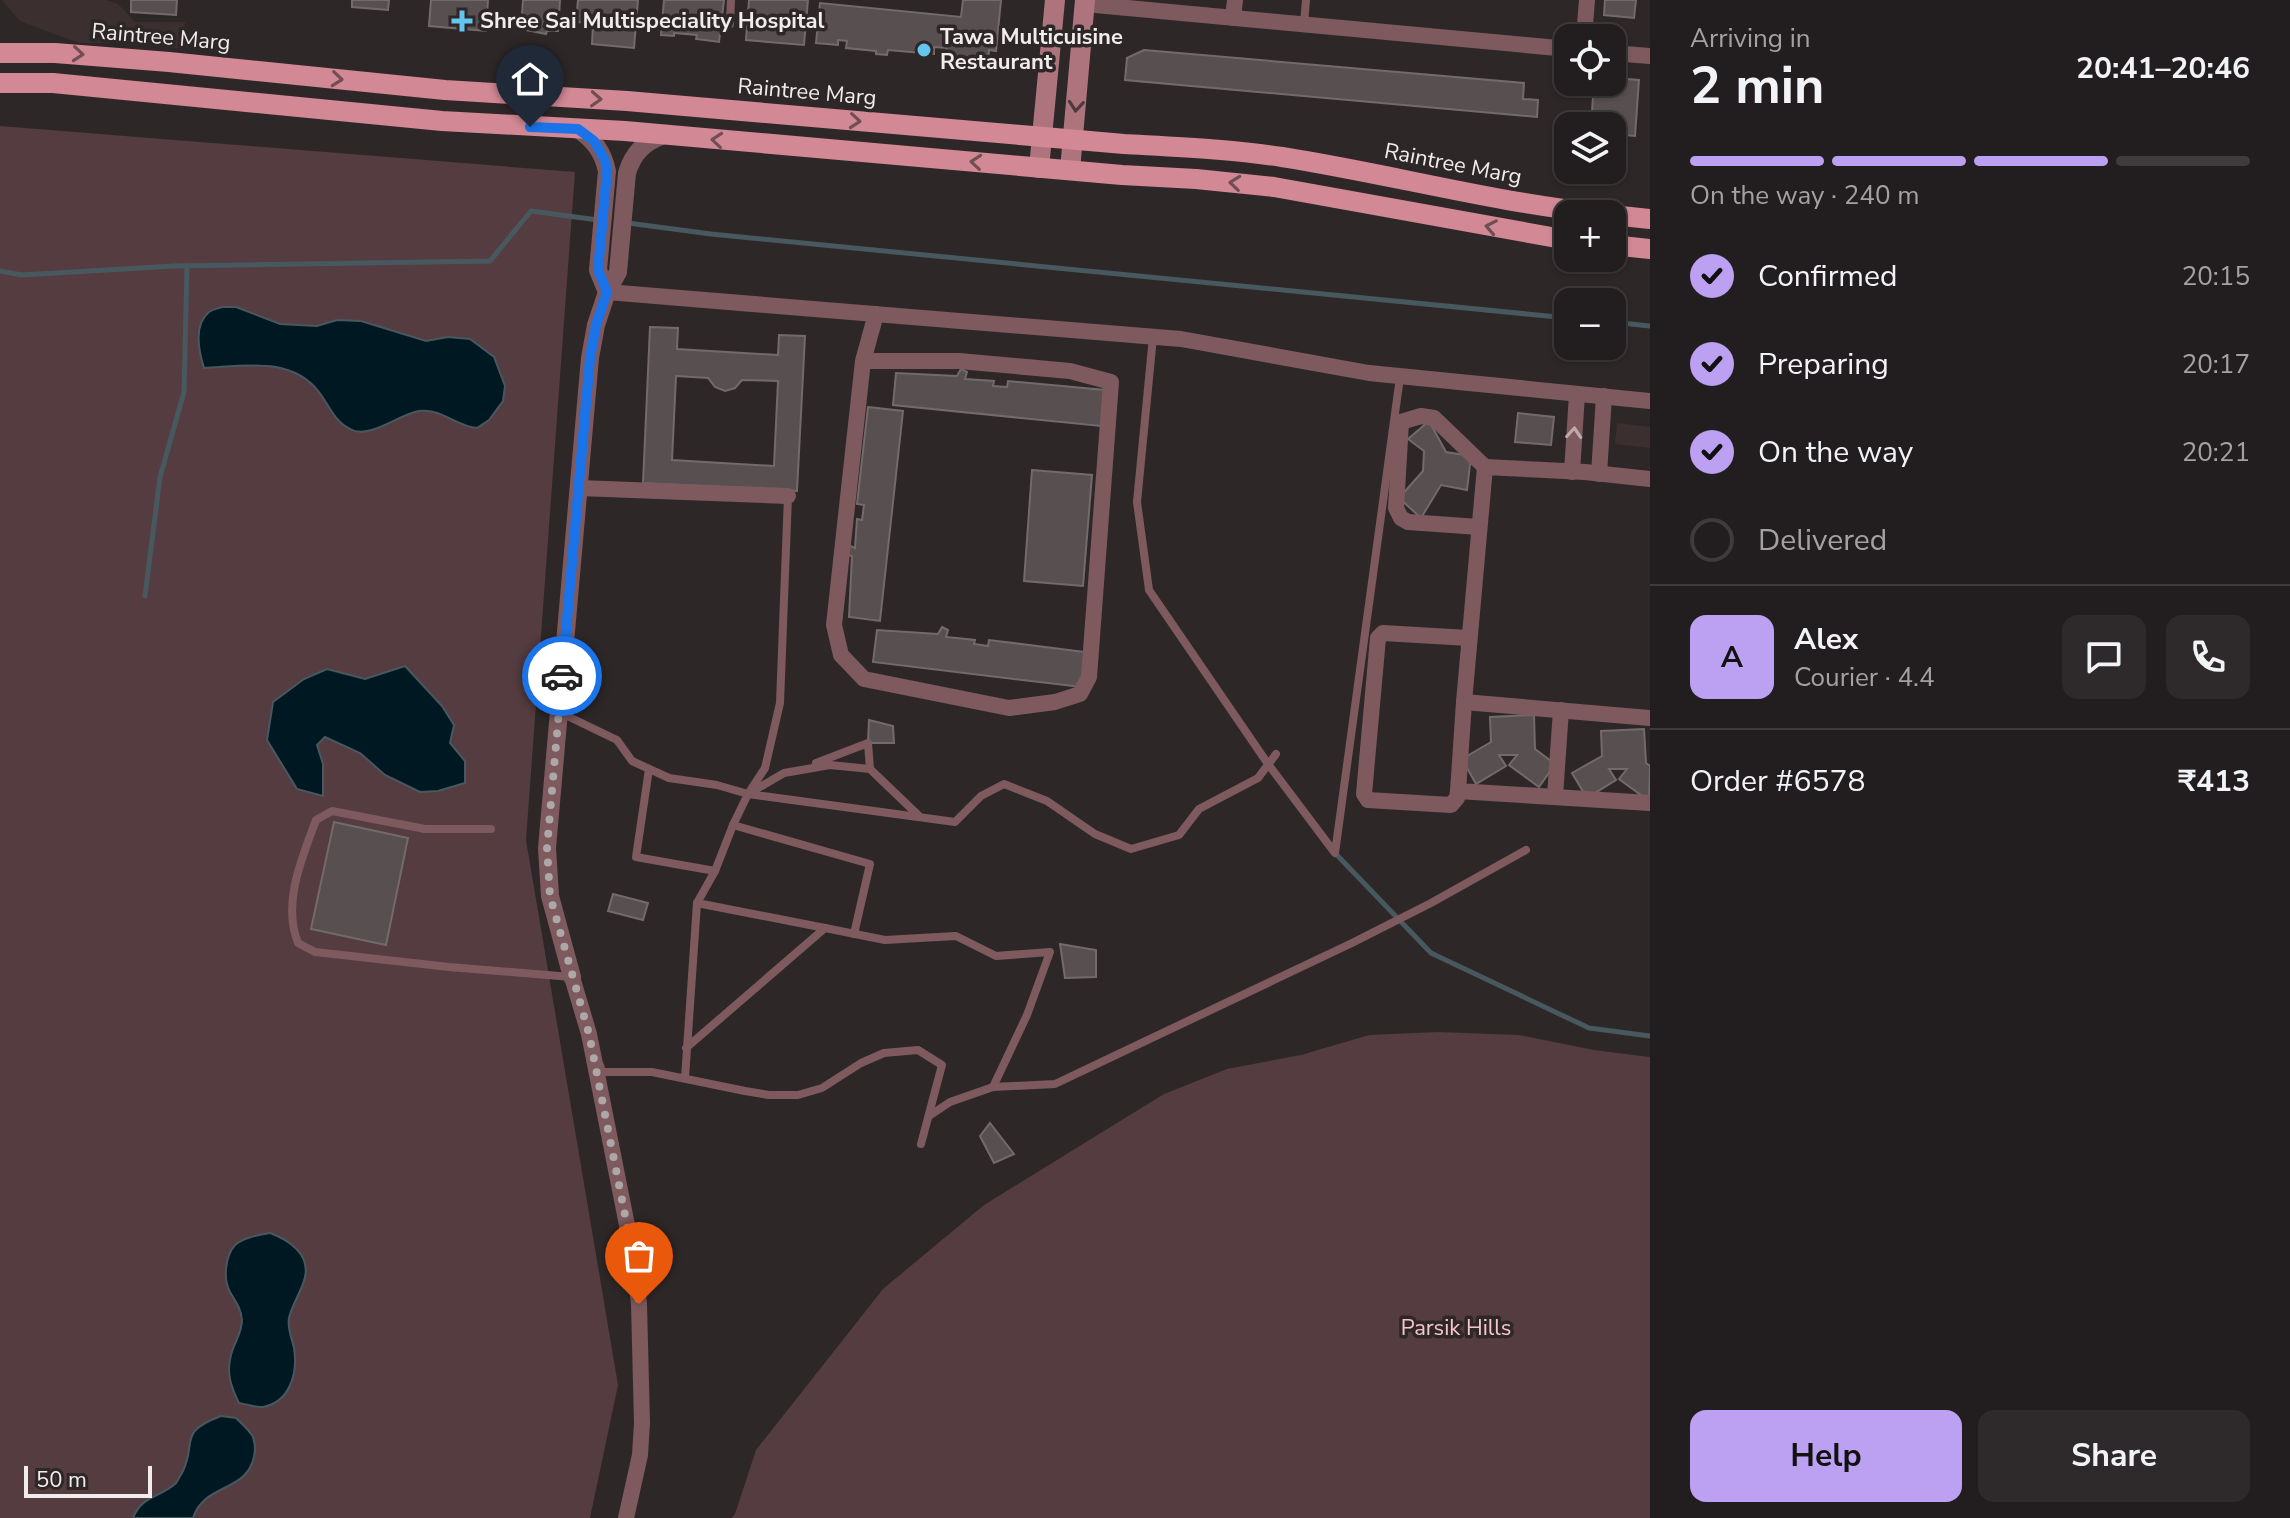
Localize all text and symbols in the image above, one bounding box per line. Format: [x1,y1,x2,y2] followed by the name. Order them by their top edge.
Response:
[480,6,824,36] place label: Shree Sai Multispeciality Hospital
[451,10,473,32] marker: Shree Sai Multispeciality Hospital
[90,16,232,58] street label: Raintree Marg
[1690,21,1811,56] text: Arriving in
[940,22,1123,77] place label: Tawa Multicuisine Restaurant
[1554,24,1626,360] map controls
[1554,24,1626,96] button: locate
[915,41,933,59] marker: Tawa Multicuisine Restaurant
[496,45,564,127] pin
[72,46,85,63] one-way arrow
[2076,48,2250,89] text: 20:41–20:46
[1690,50,1825,121] text: 2 min
[508,57,552,101] icon: home
[331,71,344,88] one-way arrow
[736,71,878,113] street label: Raintree Marg
[590,91,603,108] one-way arrow
[1067,100,1084,113] one-way arrow
[849,112,862,129] one-way arrow
[1554,112,1626,184] button: layers
[710,131,723,148] one-way arrow
[1382,136,1524,192] street label: Raintree Marg
[969,154,982,171] one-way arrow
[1228,174,1241,191] one-way arrow
[1690,178,1919,213] text: On the way · 240 m
[1554,200,1626,272] button: +
[1484,220,1498,237] one-way arrow
[1690,254,1734,298] icon: check
[1758,256,1898,297] text: Confirmed
[2182,259,2250,294] text: 20:15
[1554,288,1626,360] button: −
[1690,342,1734,386] icon: check
[1758,344,1889,385] text: Preparing
[2182,347,2250,382] text: 20:17
[1565,426,1582,439] one-way arrow
[1690,430,1734,474] icon: check
[1758,432,1913,473] text: On the way
[2182,435,2250,470] text: 20:21
[1758,520,1887,561] text: Delivered
[2062,615,2146,699] button: chat
[2166,615,2250,699] button: phone
[1794,619,1858,660] text: Alex
[522,636,602,716] courier
[1721,637,1743,678] text: A
[540,654,584,698] icon: car
[1794,660,1935,695] text: Courier · 4.4
[1690,761,1865,802] text: Order #6578
[2178,761,2250,802] text: ₹413
[605,1222,673,1304] pin
[617,1234,661,1278] icon: bag
[1401,1313,1511,1343] park label: Parsik Hills
[1690,1410,1962,1502] button: Help
[1978,1410,2250,1502] button: Share
[24,1462,152,1498] scale bar
[36,1465,87,1495] text: 50 m

